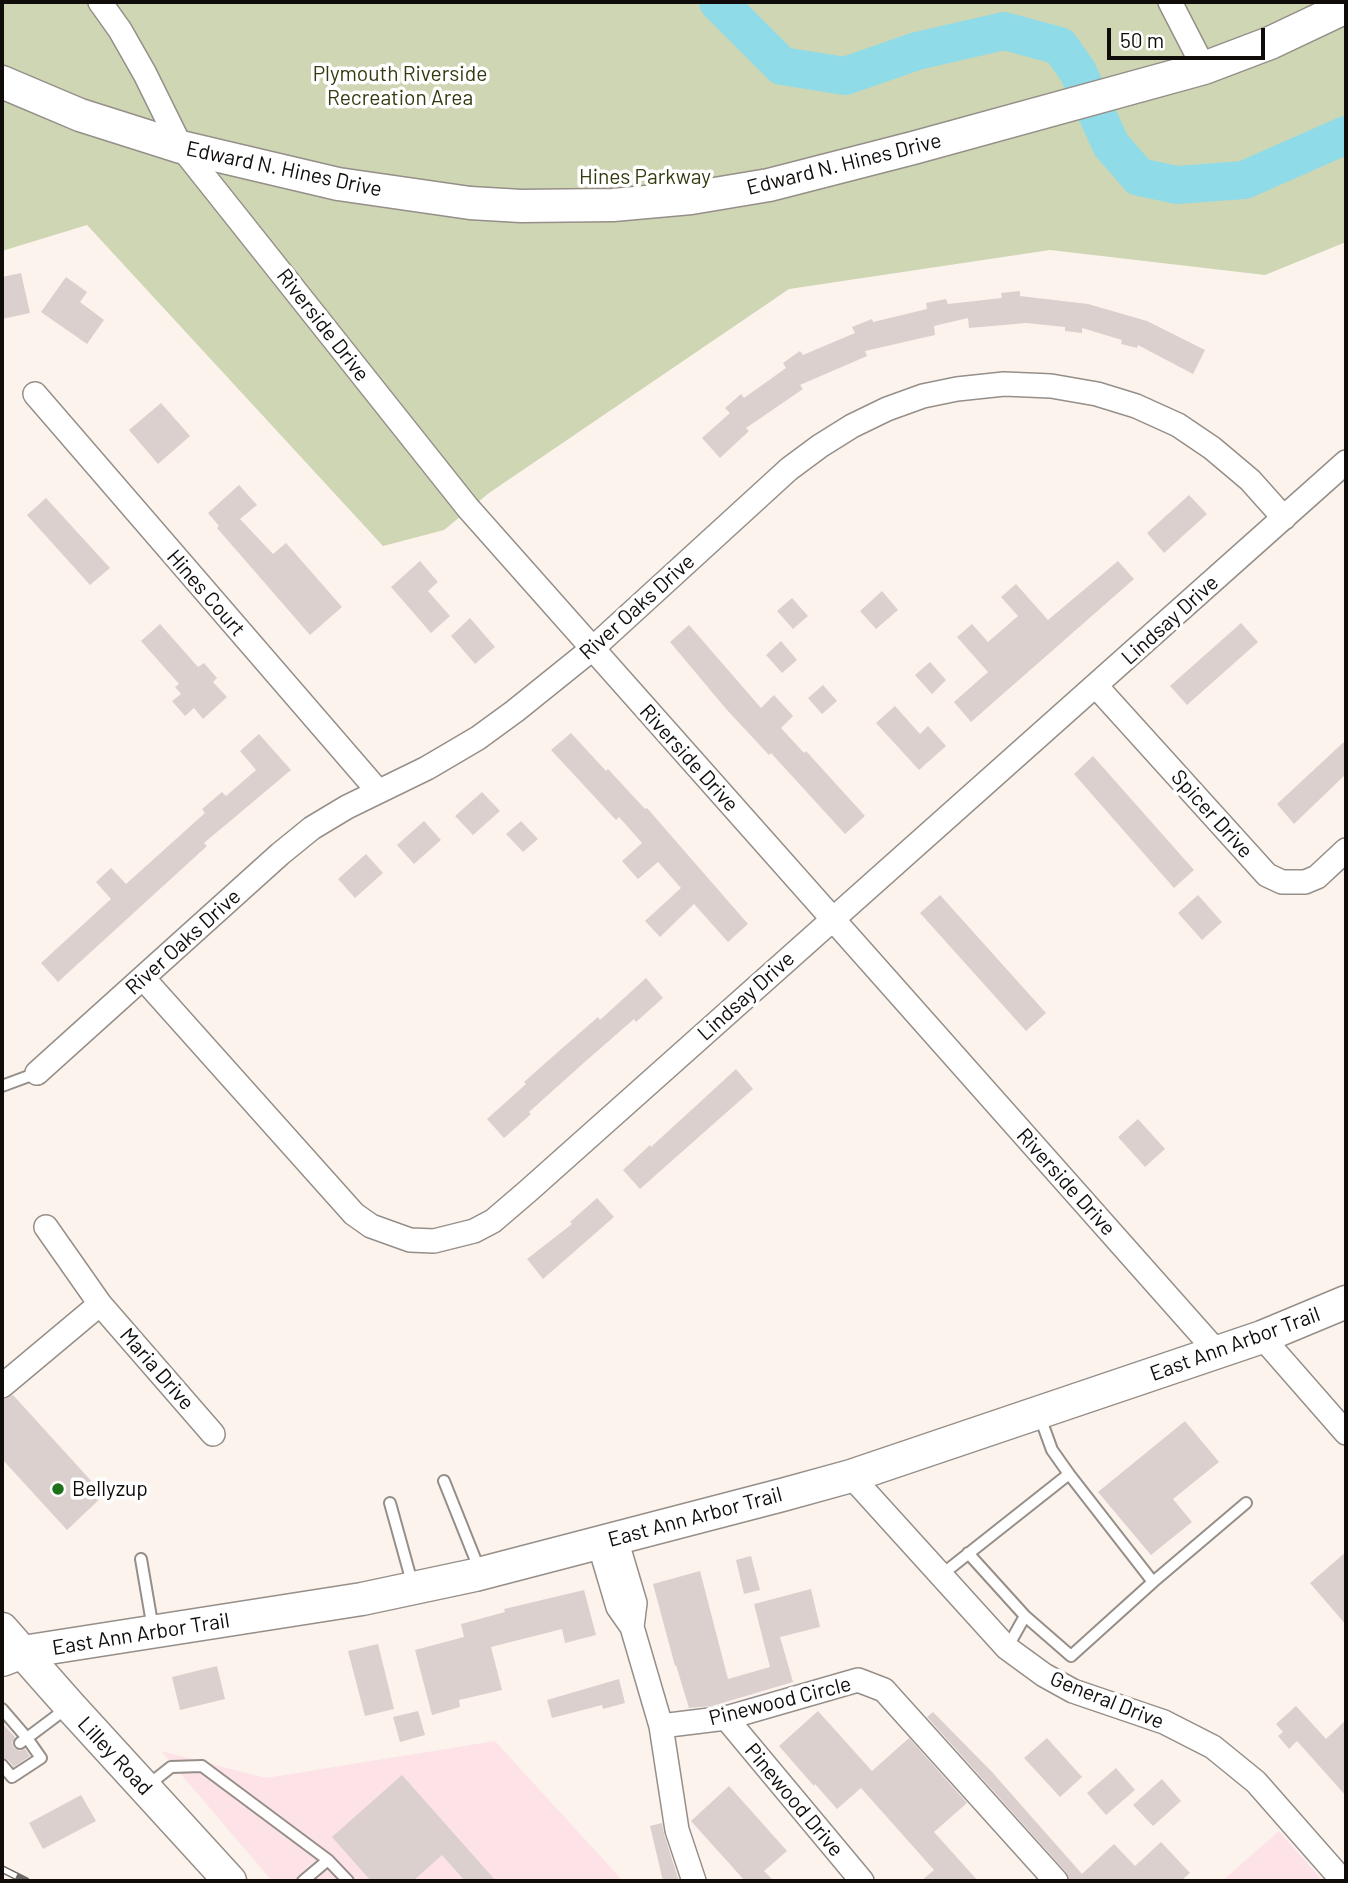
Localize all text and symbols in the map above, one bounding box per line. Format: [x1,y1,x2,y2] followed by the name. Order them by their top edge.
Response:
[1110,14,1268,58] scale bar
[1120,27,1164,52] text: 50 m
[313,61,487,111] park label: Plymouth Riverside Recreation Area
[744,128,944,200] street label: Edward N. Hines Drive
[184,136,384,202] street label: Edward N. Hines Drive
[579,164,711,190] park label: Hines Parkway
[271,264,375,386] street label: Riverside Drive
[162,545,250,641] street label: Hines Court
[574,549,700,665] street label: River Oaks Drive
[1116,570,1224,670] street label: Lindsay Drive
[634,699,744,817] street label: Riverside Drive
[1166,765,1258,863] street label: Spicer Drive
[120,884,246,1000] street label: River Oaks Drive
[692,946,800,1046] street label: Lindsay Drive
[1011,1123,1121,1241] street label: Riverside Drive
[1146,1301,1324,1387] street label: East Ann Arbor Trail
[115,1323,199,1415] street label: Maria Drive
[72,1476,148,1502] place label: Bellyzup
[50,1481,66,1497] marker: Bellyzup
[605,1482,785,1552] street label: East Ann Arbor Trail
[50,1608,232,1660] street label: East Ann Arbor Trail
[1046,1666,1168,1734] street label: General Drive
[706,1671,854,1731] street label: Pinewood Circle
[72,1712,158,1800] street label: Lilley Road
[739,1738,849,1862] street label: Pinewood Drive

